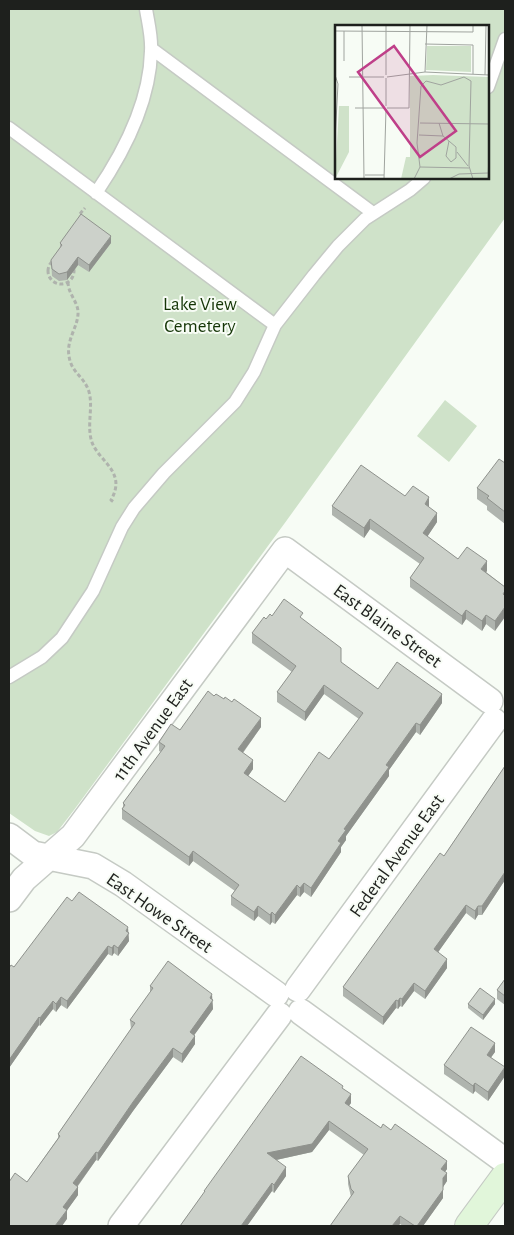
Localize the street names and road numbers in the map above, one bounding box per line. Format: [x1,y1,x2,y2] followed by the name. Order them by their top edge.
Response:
[330,581,445,672] street label: East Blaine Street
[110,675,197,785] street label: 11th Avenue East
[346,791,448,921] street label: Federal Avenue East
[103,870,216,957] street label: East Howe Street

